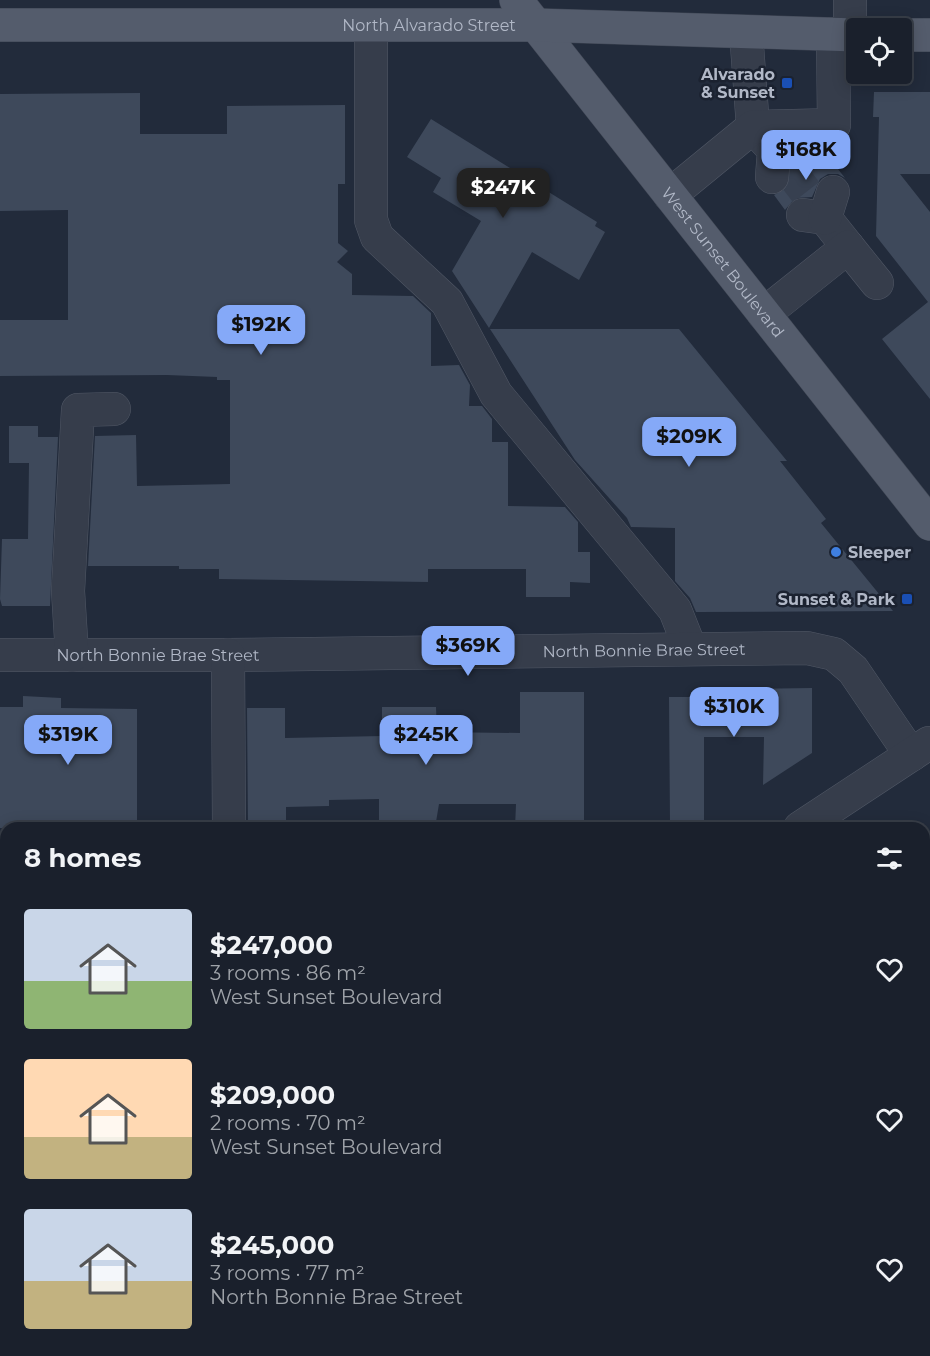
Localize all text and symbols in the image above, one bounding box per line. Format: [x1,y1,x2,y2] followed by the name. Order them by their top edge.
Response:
[342,16,516,35] street label: North Alvarado Street
[846,18,912,84] map controls
[846,18,912,84] button: locate
[700,65,775,102] place label: Alvarado & Sunset
[780,76,794,90] marker: Alvarado & Sunset
[764,130,848,181] pin: $168K
[775,137,837,161] text: $168K
[461,168,545,219] pin: $247K
[471,175,535,199] text: $247K
[657,183,788,341] street label: West Sunset Boulevard
[219,305,303,356] pin: $192K
[231,312,291,336] text: $192K
[647,417,731,468] pin: $209K
[656,424,722,448] text: $209K
[848,543,911,562] place label: Sleeper
[829,545,843,559] marker: Sleeper
[778,590,896,609] place label: Sunset & Park
[900,592,914,606] marker: Sunset & Park
[426,626,510,677] pin: $369K
[436,633,500,657] text: $369K
[542,640,746,661] street label: North Bonnie Brae Street
[57,646,260,665] street label: North Bonnie Brae Street
[692,687,776,738] pin: $310K
[704,694,764,718] text: $310K
[26,715,110,766] pin: $319K
[384,715,468,766] pin: $245K
[38,722,98,746] text: $319K
[394,722,458,746] text: $245K
[24,842,141,874] text: 8 homes
[873,842,906,875] icon: filters
[210,929,333,961] text: $247,000
[72,933,144,1005] icon: home
[873,953,906,986] icon: heart
[210,961,366,985] text: 3 rooms · 86 m²
[210,985,443,1009] text: West Sunset Boulevard
[210,1079,335,1111] text: $209,000
[72,1083,144,1155] icon: home
[873,1103,906,1136] icon: heart
[210,1111,366,1135] text: 2 rooms · 70 m²
[210,1135,443,1159] text: West Sunset Boulevard
[210,1229,334,1261] text: $245,000
[72,1233,144,1305] icon: home
[873,1253,906,1286] icon: heart
[210,1261,365,1285] text: 3 rooms · 77 m²
[210,1285,463,1309] text: North Bonnie Brae Street

